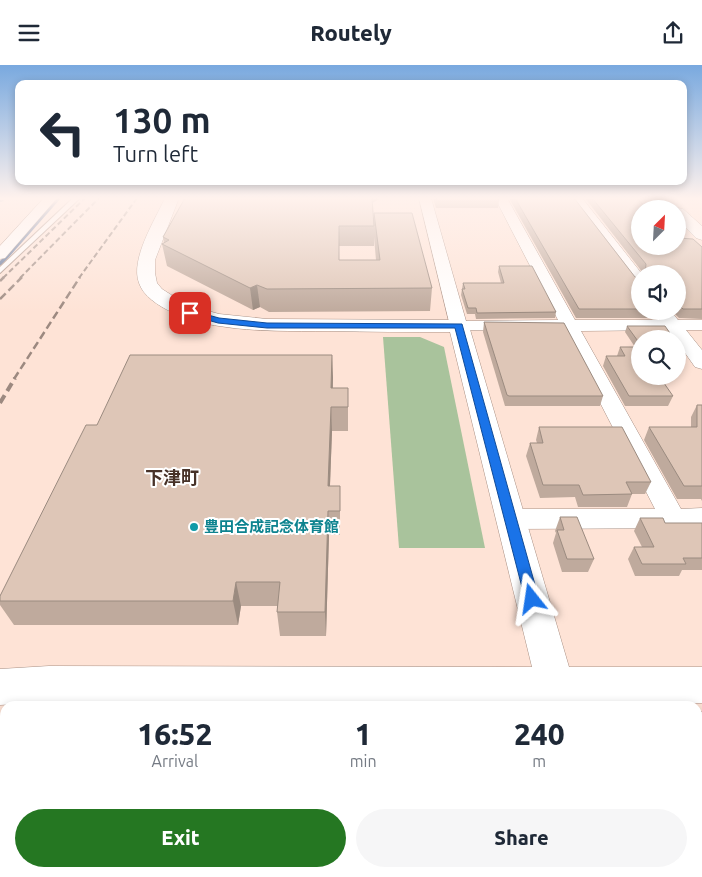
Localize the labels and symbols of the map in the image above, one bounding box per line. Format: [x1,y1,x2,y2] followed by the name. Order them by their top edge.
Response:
[631,200,686,255] north arrow
[169,292,211,334] pin
[145,467,199,487] district label: 下津町
[204,518,339,535] place label: 豊田合成記念体育館
[188,521,200,533] marker: 豊田合成記念体育館
[505,572,557,624] position arrow

